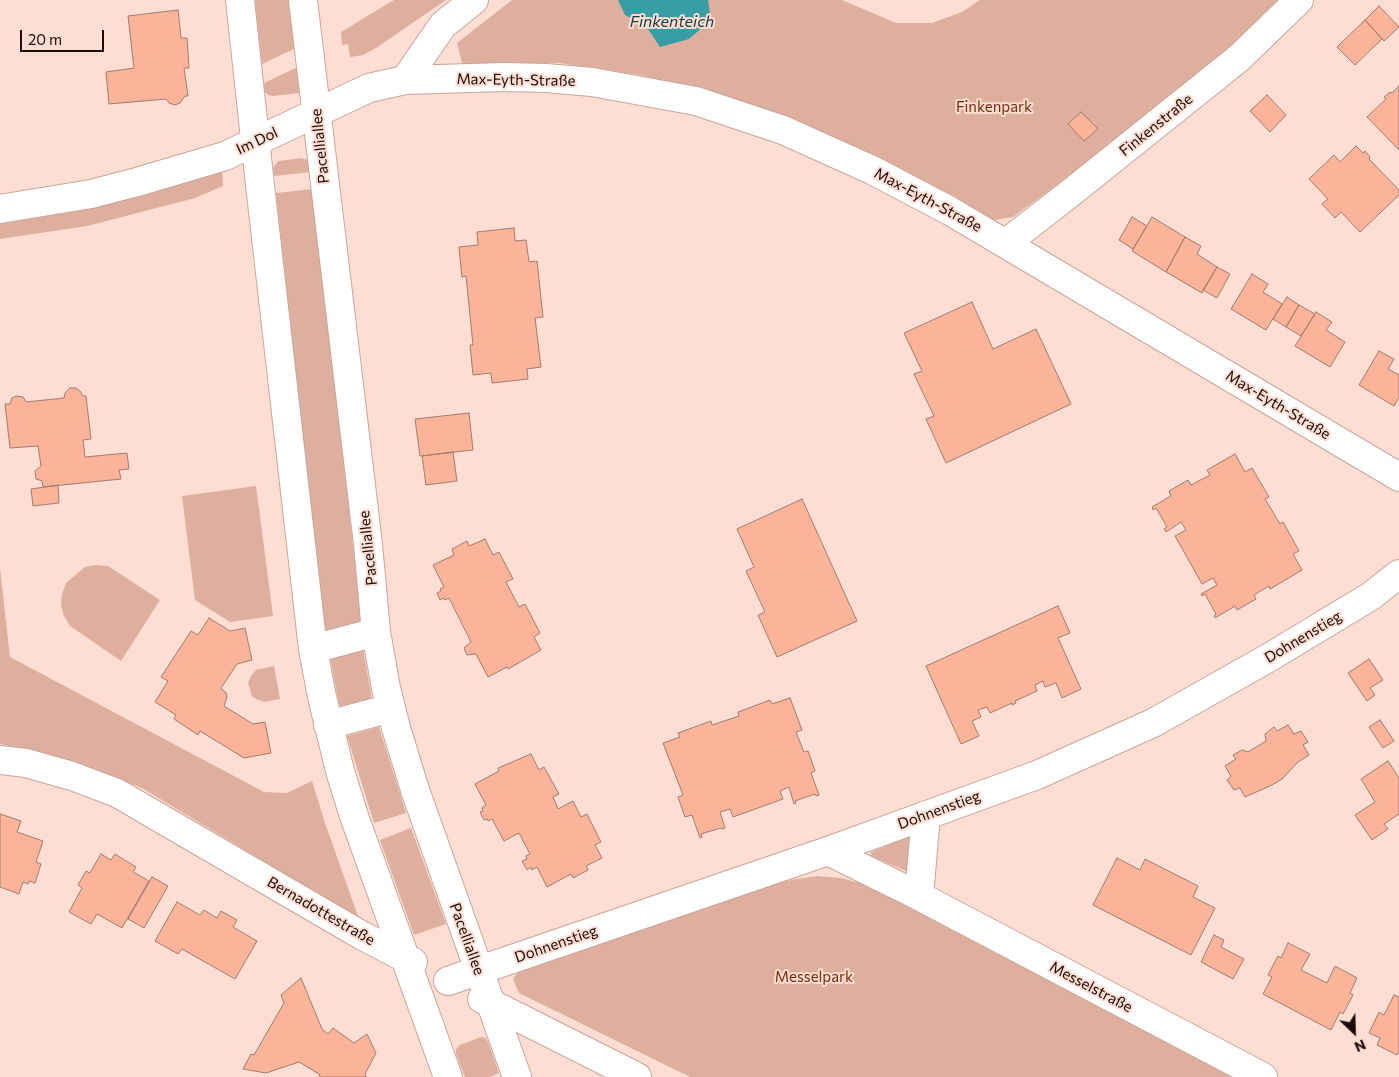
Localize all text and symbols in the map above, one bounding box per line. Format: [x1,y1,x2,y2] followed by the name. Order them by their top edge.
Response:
[630,12,714,32] water label: Finkenteich
[22,20,106,52] scale bar
[28,30,62,48] text: 20 m
[456,70,576,90] street label: Max-Eyth-Straße
[1116,90,1196,160] street label: Finkenstraße
[956,98,1032,116] park label: Finkenpark
[307,108,333,184] street label: Pacelliallee
[233,124,281,158] street label: Im Dol
[871,164,985,236] street label: Max-Eyth-Straße
[1222,367,1334,443] street label: Max-Eyth-Straße
[355,510,381,586] street label: Pacelliallee
[1261,607,1345,667] street label: Dohnenstieg
[895,787,983,833] street label: Dohnenstieg
[264,873,378,949] street label: Bernadottestraße
[446,901,488,977] street label: Pacelliallee
[512,921,600,967] street label: Dohnenstieg
[1047,958,1135,1016] street label: Messelstraße
[775,968,853,986] park label: Messelpark
[1329,1007,1379,1057] north arrow
[1352,1036,1369,1056] text: N

